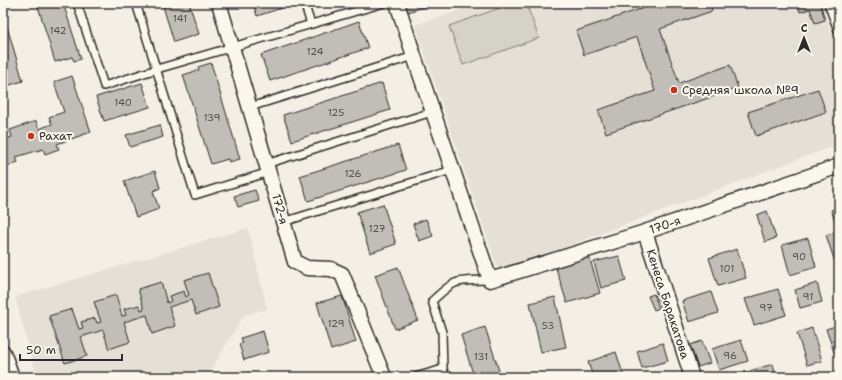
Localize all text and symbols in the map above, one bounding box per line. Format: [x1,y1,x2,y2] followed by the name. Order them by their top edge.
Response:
[173,12,187,25] house number: 141
[784,18,824,58] north arrow
[801,21,808,36] text: С
[49,24,67,37] house number: 142
[306,45,324,58] house number: 124
[682,82,799,98] place label: Средняя школа №9
[669,85,679,95] marker: Средняя школа №9
[114,96,132,109] house number: 140
[328,106,344,119] house number: 125
[203,111,221,124] house number: 139
[39,128,73,144] place label: Рахат
[26,131,36,141] marker: Рахат
[344,167,362,180] house number: 126
[268,192,292,226] street label: 172-я
[647,212,683,238] street label: 170-я
[369,222,385,235] house number: 127
[643,247,693,361] street label: Кенеса Баракатова
[792,250,806,263] house number: 90
[720,262,734,275] house number: 101
[803,290,813,303] house number: 91
[759,301,773,314] house number: 97
[327,317,345,330] house number: 129
[542,319,554,332] house number: 53
[20,336,122,362] scale bar
[26,342,56,358] text: 50 m
[723,349,737,362] house number: 96
[474,350,488,363] house number: 131

